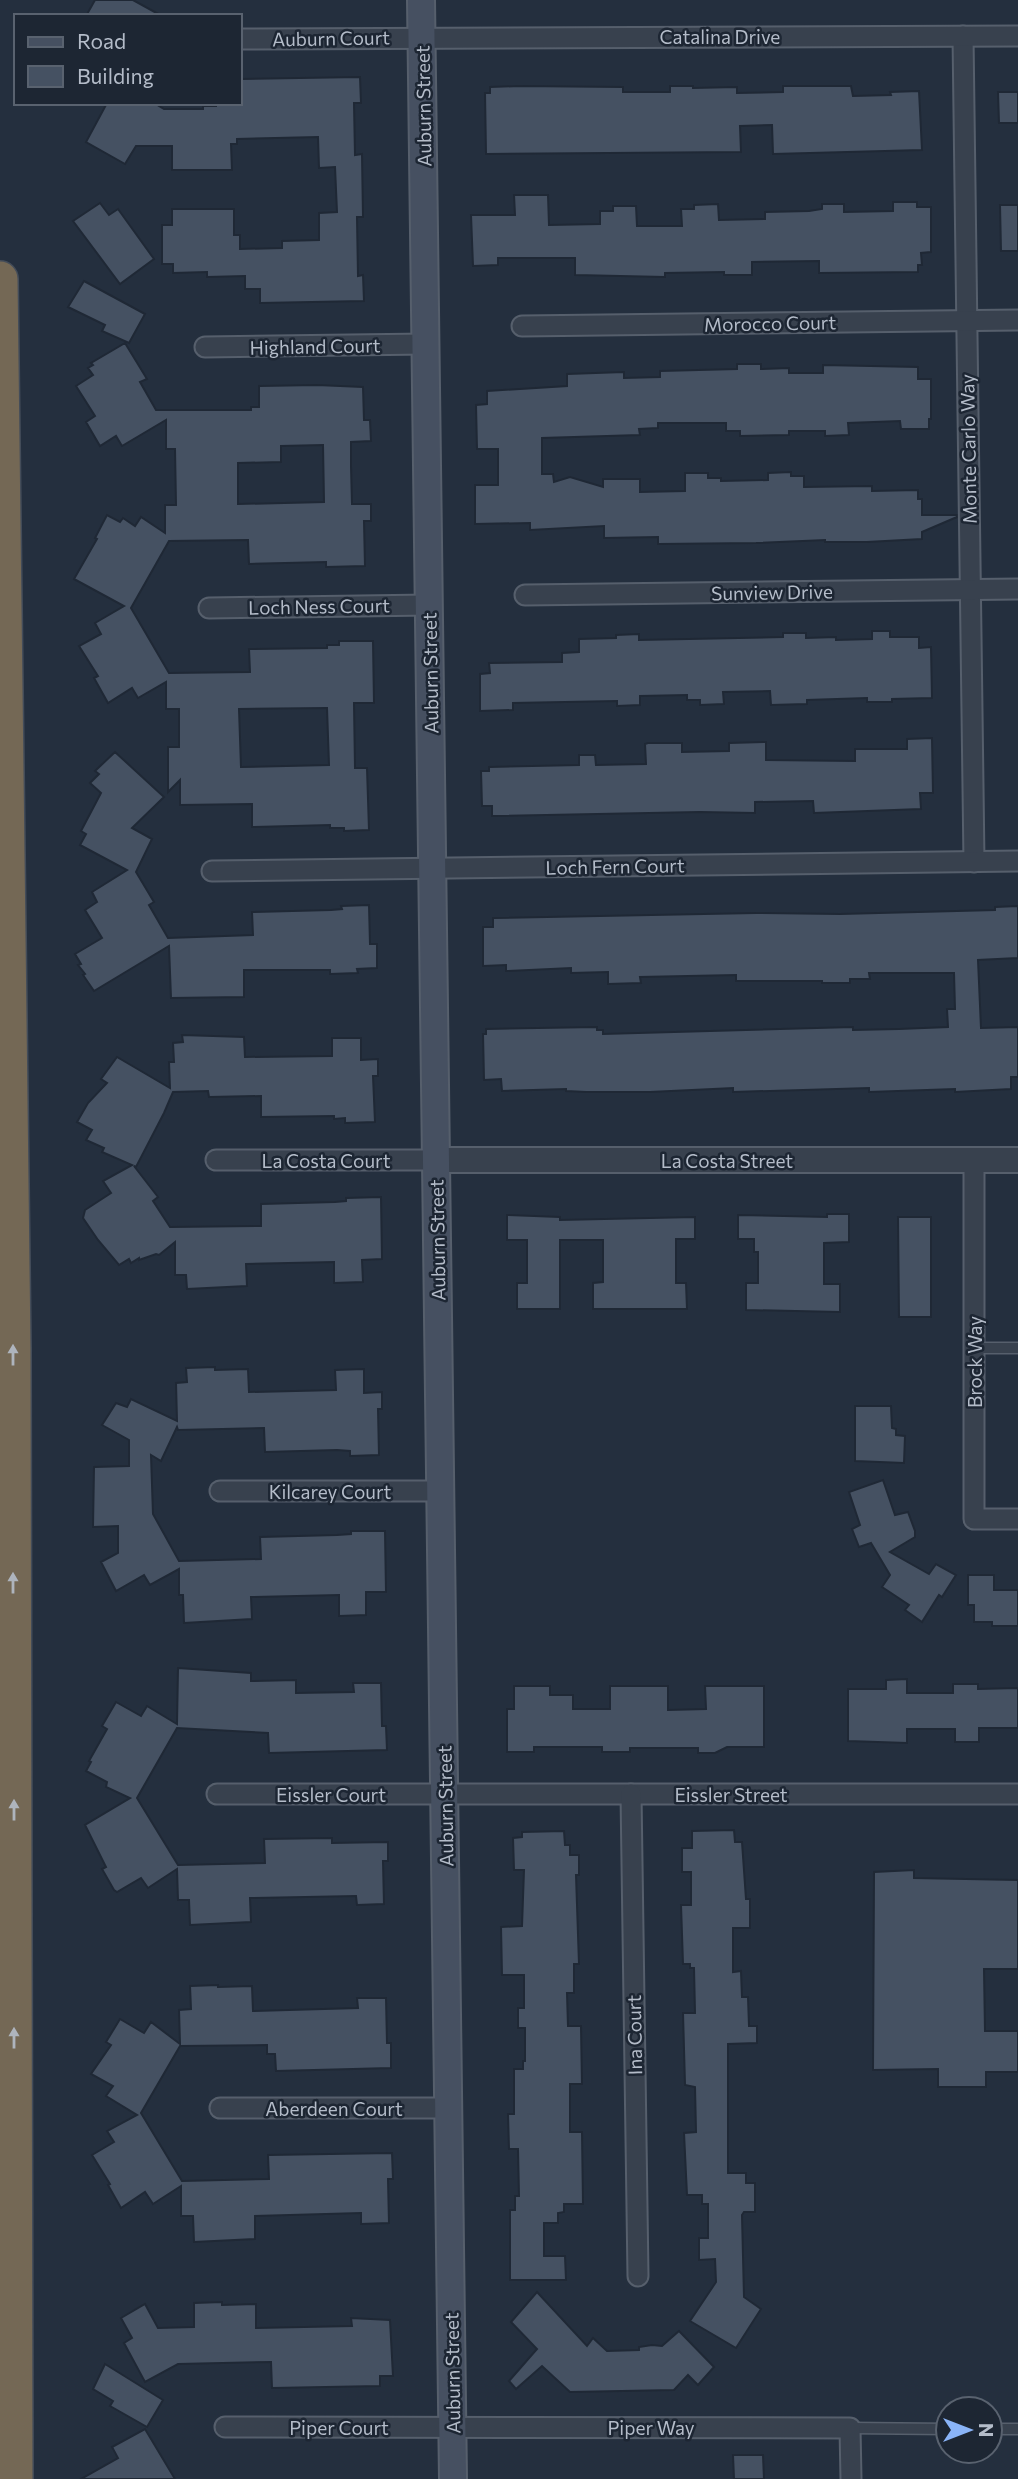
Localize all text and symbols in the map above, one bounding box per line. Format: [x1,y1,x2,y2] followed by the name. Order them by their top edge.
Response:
[14,14,242,105] legend
[272,25,390,51] street label: Auburn Court
[660,25,780,48] street label: Catalina Drive
[77,28,126,53] text: Road
[410,45,436,167] street label: Auburn Street
[77,63,154,88] text: Building
[704,310,837,336] street label: Morocco Court
[249,333,381,359] street label: Highland Court
[955,374,981,524] street label: Monte Carlo Way
[711,579,833,605] street label: Sunview Drive
[248,593,390,619] street label: Loch Ness Court
[417,612,443,734] street label: Auburn Street
[545,853,685,879] street label: Loch Fern Court
[262,1149,391,1172] street label: La Costa Court
[661,1149,793,1172] street label: La Costa Street
[424,1179,450,1301] street label: Auburn Street
[963,1316,986,1408] street label: Brock Way
[7,1344,18,1366] one-way arrow
[269,1480,392,1503] street label: Kilcarey Court
[7,1572,19,1594] one-way arrow
[432,1745,458,1867] street label: Auburn Street
[276,1783,386,1806] street label: Eissler Court
[674,1783,788,1806] street label: Eissler Street
[8,1799,20,1821] one-way arrow
[622,1995,646,2075] street label: Ina Court
[8,2027,20,2049] one-way arrow
[265,2097,403,2120] street label: Aberdeen Court
[439,2312,465,2434] street label: Auburn Street
[934,2395,1004,2465] north arrow
[289,2416,389,2439] street label: Piper Court
[607,2416,695,2439] street label: Piper Way
[975,2423,998,2437] text: N

